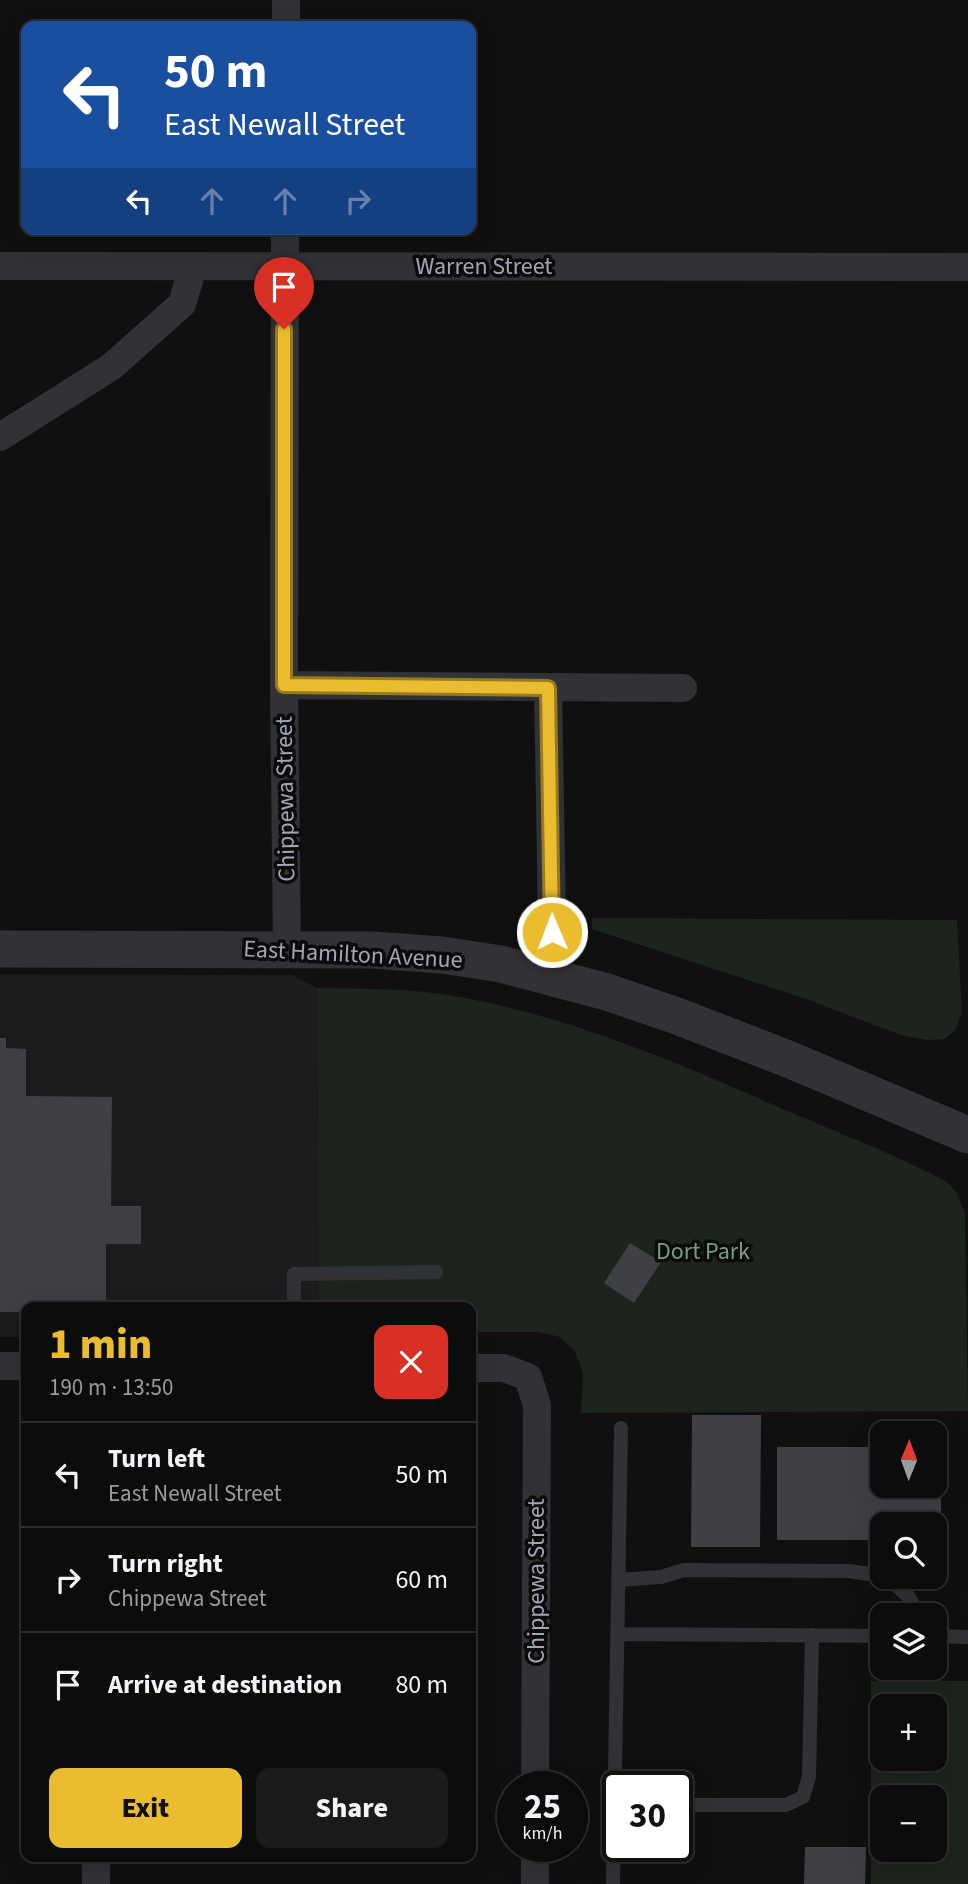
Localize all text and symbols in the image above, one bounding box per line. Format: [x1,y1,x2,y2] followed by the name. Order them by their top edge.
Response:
[164,37,268,107] text: 50 m
[49,49,140,140] icon: left
[164,102,405,148] text: East Newall Street
[120,182,158,220] icon: left
[193,182,231,220] icon: ahead
[266,182,304,220] icon: ahead
[339,182,377,220] icon: right
[416,249,552,284] street label: Warren Street
[254,257,314,329] pin
[265,268,303,306] icon: arrive
[267,716,304,882] street label: Chippewa Street
[515,895,589,969] position arrow
[242,931,464,978] street label: East Hamilton Avenue
[656,1234,750,1269] park label: Dort Park
[49,1315,152,1375] text: 1 min
[374,1325,448,1399] button: close
[49,1371,173,1404] text: 190 m · 13:50
[870,1421,947,1498] north arrow
[870,1421,947,1862] map controls
[108,1440,205,1477] text: Turn left
[49,1456,87,1494] icon: left
[395,1456,448,1493] text: 50 m
[108,1477,282,1510] text: East Newall Street
[519,1498,554,1664] street label: Chippewa Street
[870,1512,947,1589] button: search
[108,1545,223,1582] text: Turn right
[49,1561,87,1599] icon: right
[395,1561,448,1598] text: 60 m
[108,1582,266,1615] text: Chippewa Street
[870,1603,947,1680] button: layers
[49,1666,87,1704] icon: arrive
[108,1666,342,1703] text: Arrive at destination
[395,1666,448,1703] text: 80 m
[870,1694,947,1771] button: +
[49,1768,242,1848] button: Exit
[256,1768,448,1848] button: Share
[602,1771,693,1862] speed limit sign: 30
[524,1782,561,1832] text: 25
[870,1785,947,1862] button: −
[523,1821,562,1846] text: km/h

